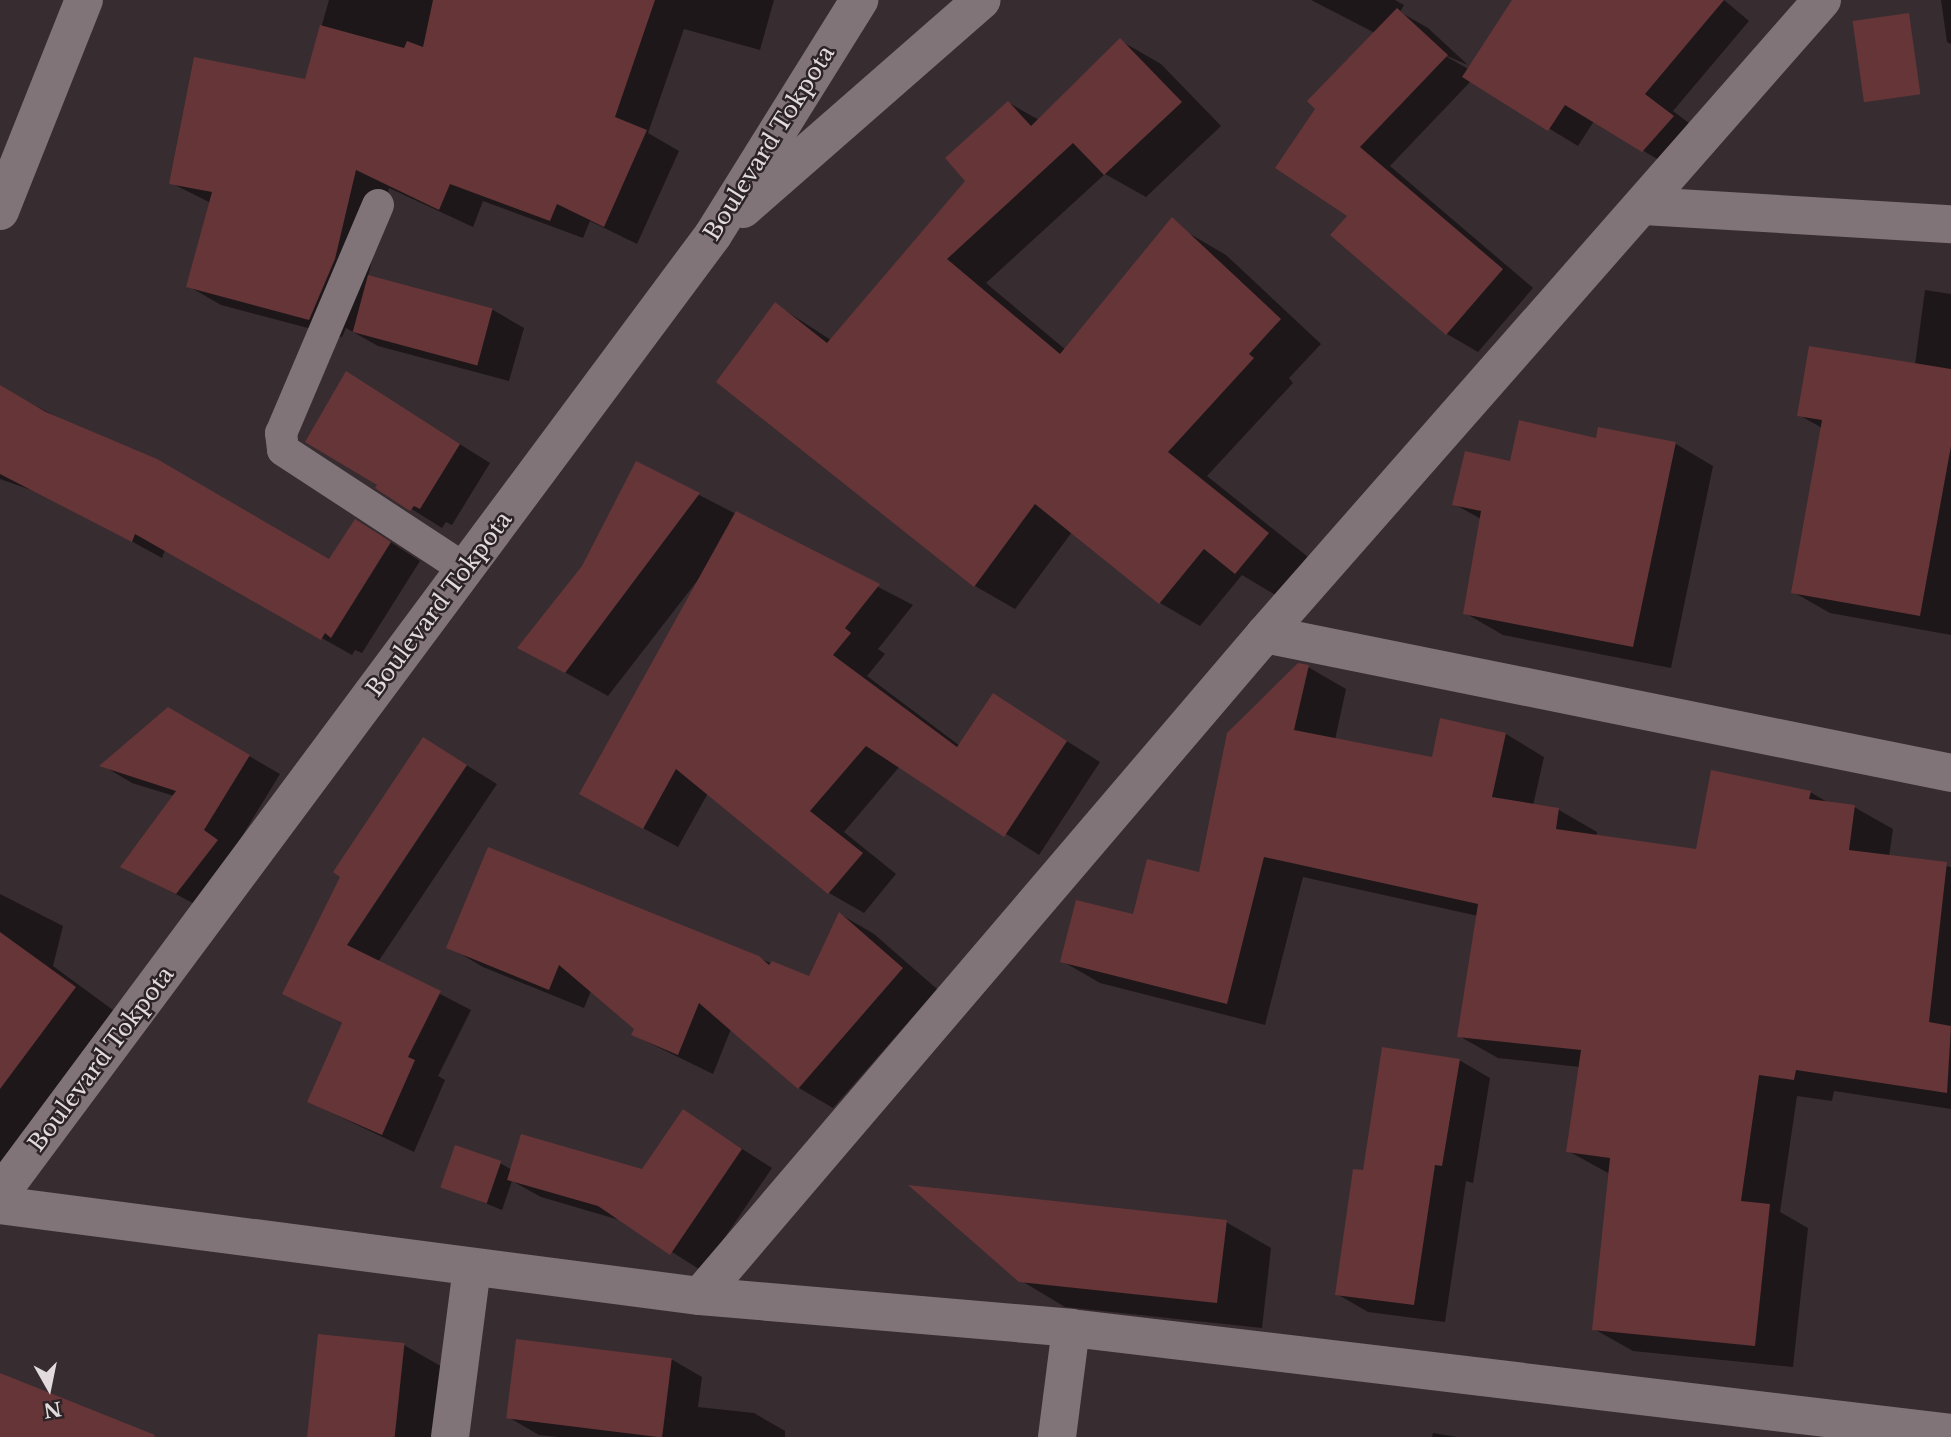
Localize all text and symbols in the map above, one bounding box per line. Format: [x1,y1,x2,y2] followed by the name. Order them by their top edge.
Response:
[698,40,840,246] street label: Boulevard Tokpota
[360,506,518,702] street label: Boulevard Tokpota
[22,961,180,1157] street label: Boulevard Tokpota
[14,1353,84,1423] north arrow
[42,1396,63,1422] text: N

